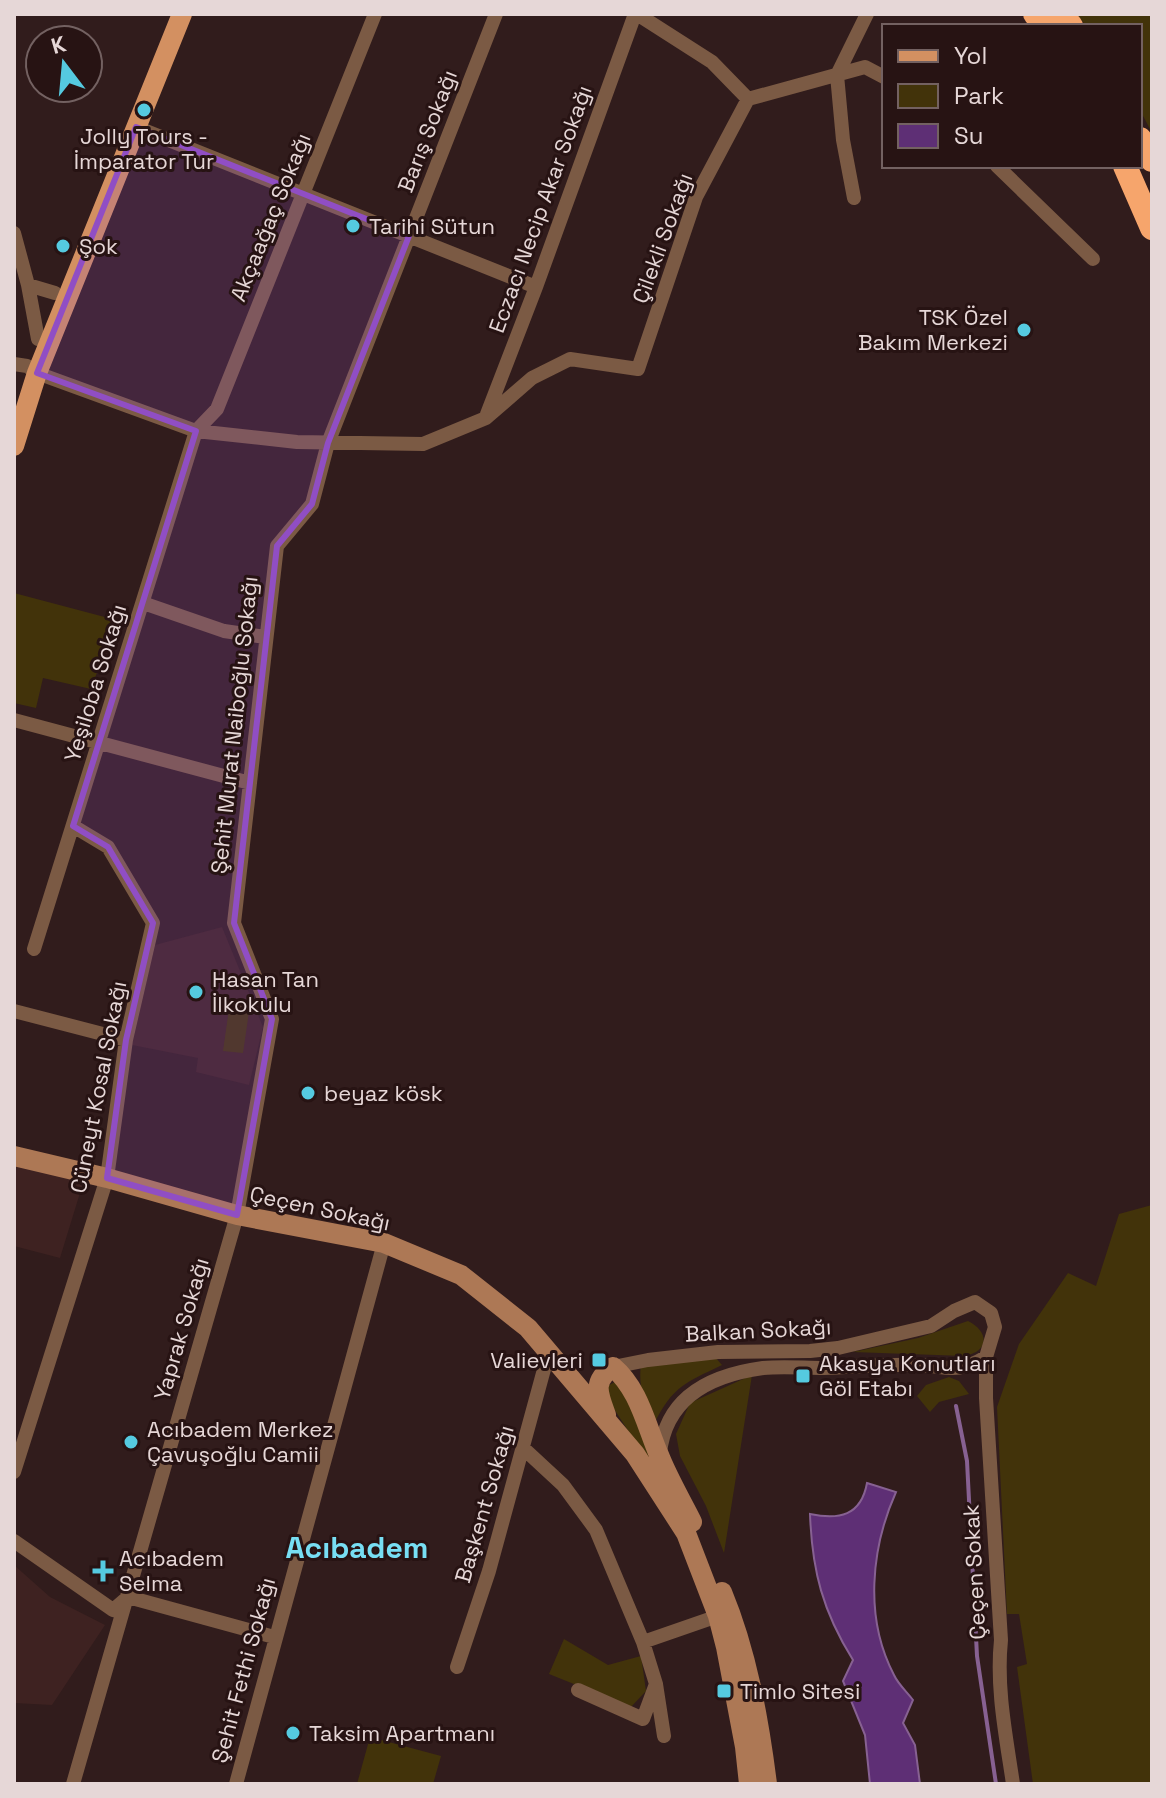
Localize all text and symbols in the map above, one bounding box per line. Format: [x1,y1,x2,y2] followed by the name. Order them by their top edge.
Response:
[24,24,104,104] north arrow
[882,24,1142,168] legend
[48,29,69,60] text: K
[954,40,987,71] text: Yol
[391,66,463,196] street label: Barış Sokağı
[954,80,1004,111] text: Park
[482,81,598,337] street label: Eczacı Necip Akar Sokağı
[135,101,153,119] marker: Jolly Tours - İmparator Tur
[954,120,983,151] text: Su
[74,122,214,175] place label: Jolly Tours - İmparator Tur
[223,129,317,305] street label: Akçaağaç Sokağı
[625,169,699,307] street label: Çilekli Sokağı
[369,212,495,240] place label: Tarihi Sütun
[344,217,362,235] marker: Tarihi Sütun
[79,232,118,260] place label: Şok
[54,237,72,255] marker: Şok
[858,303,1008,356] place label: TSK Özel Bakım Merkezi
[1015,321,1033,339] marker: TSK Özel Bakım Merkezi
[204,575,264,875] street label: Şehit Murat Naiboğlu Sokağı
[58,601,132,765] street label: Yeşiloba Sokağı
[212,965,319,1018] place label: Hasan Tan İlkokulu
[64,978,132,1196] street label: Cüneyt Kosal Sokağı
[187,983,205,1001] marker: Hasan Tan İlkokulu
[324,1079,443,1107] place label: beyaz kösk
[299,1084,317,1102] marker: beyaz kösk
[247,1179,393,1237] street label: Çeçen Sokağı
[147,1254,215,1404] street label: Yaprak Sokağı
[684,1312,832,1348] street label: Balkan Sokağı
[490,1346,583,1374] place label: Valievleri
[819,1349,996,1402] place label: Akasya Konutları Göl Etabı
[590,1351,608,1369] marker: Valievleri
[794,1367,812,1385] marker: Akasya Konutları Göl Etabı
[147,1415,333,1468] place label: Acıbadem Merkez Çavuşoğlu Camii
[448,1422,520,1586] street label: Başkent Sokağı
[122,1433,140,1451] marker: Acıbadem Merkez Çavuşoğlu Camii
[956,1503,992,1640] street label: Çeçen Sokak
[286,1528,428,1567] district label: Acıbadem
[119,1544,224,1597] place label: Acıbadem Selma
[94,1562,112,1580] marker: Acıbadem Selma
[205,1574,281,1766] street label: Şehit Fethi Sokağı
[740,1677,860,1705] place label: Timlo Sitesi
[715,1682,733,1700] marker: Timlo Sitesi
[309,1719,495,1747] place label: Taksim Apartmanı
[284,1724,302,1742] marker: Taksim Apartmanı

